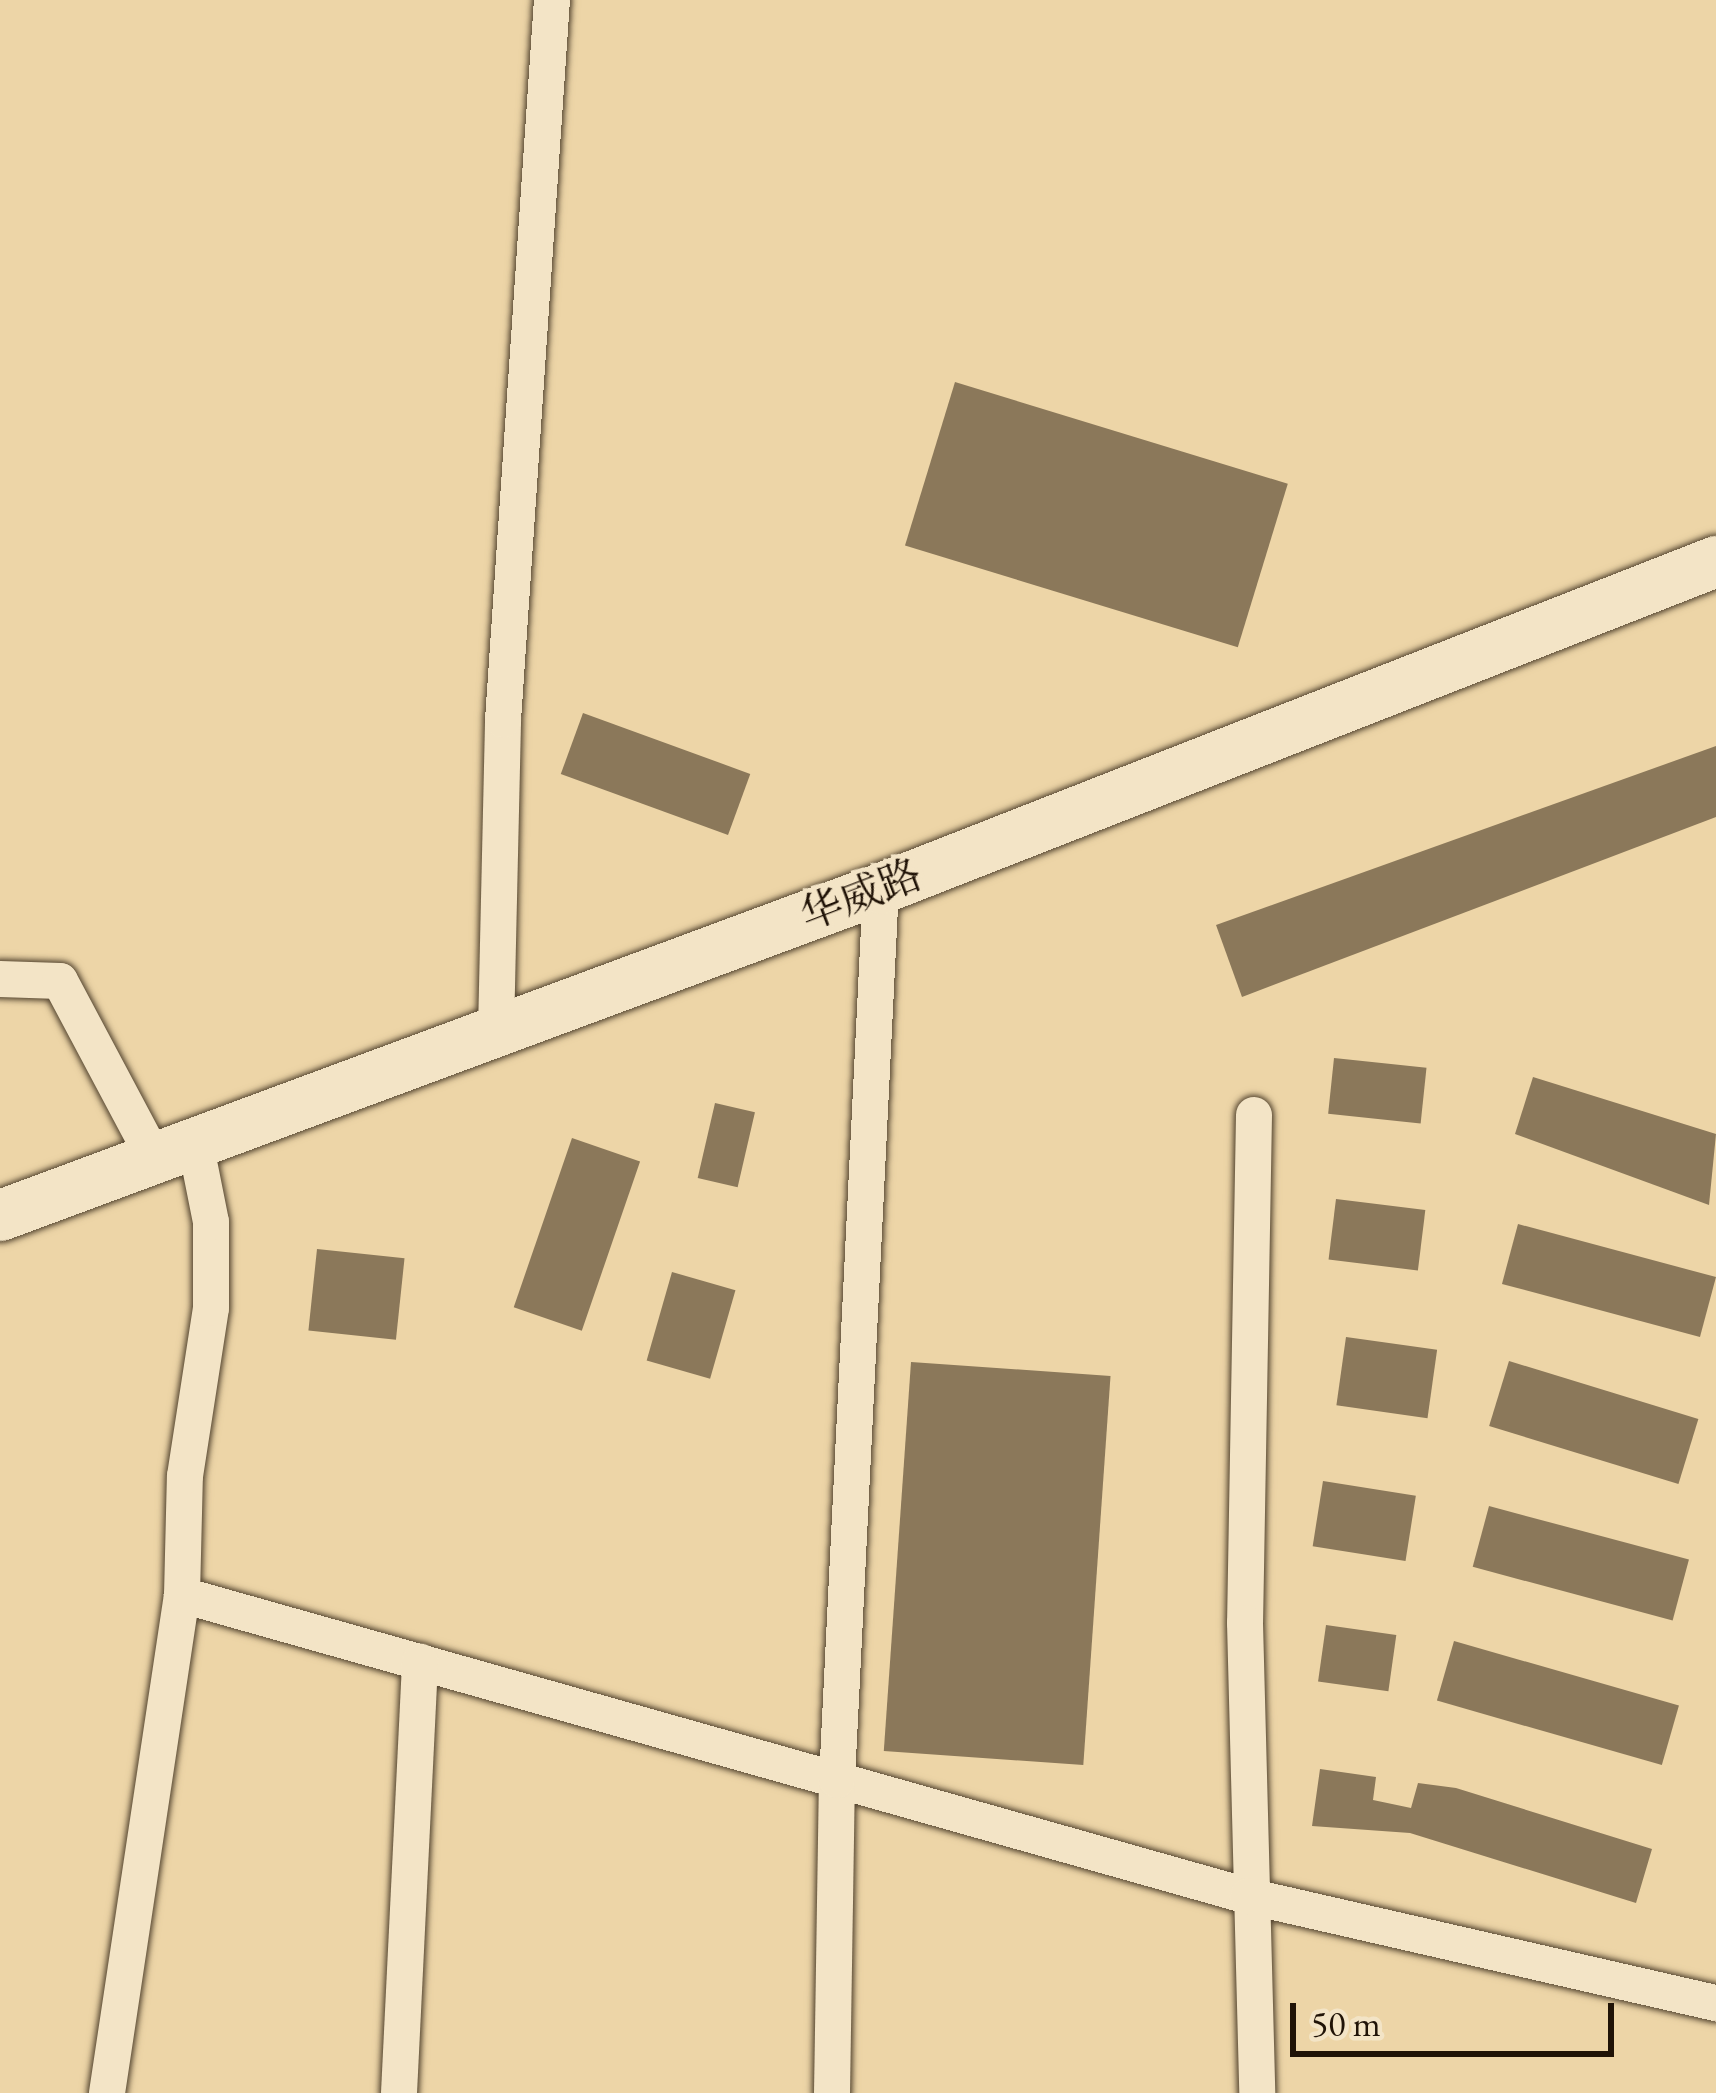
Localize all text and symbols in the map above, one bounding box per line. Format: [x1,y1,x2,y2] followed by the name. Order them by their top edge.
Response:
[793,849,929,941] street label: 华威路
[1296,1979,1620,2053] scale bar
[1311,2000,1381,2047] text: 50 m

